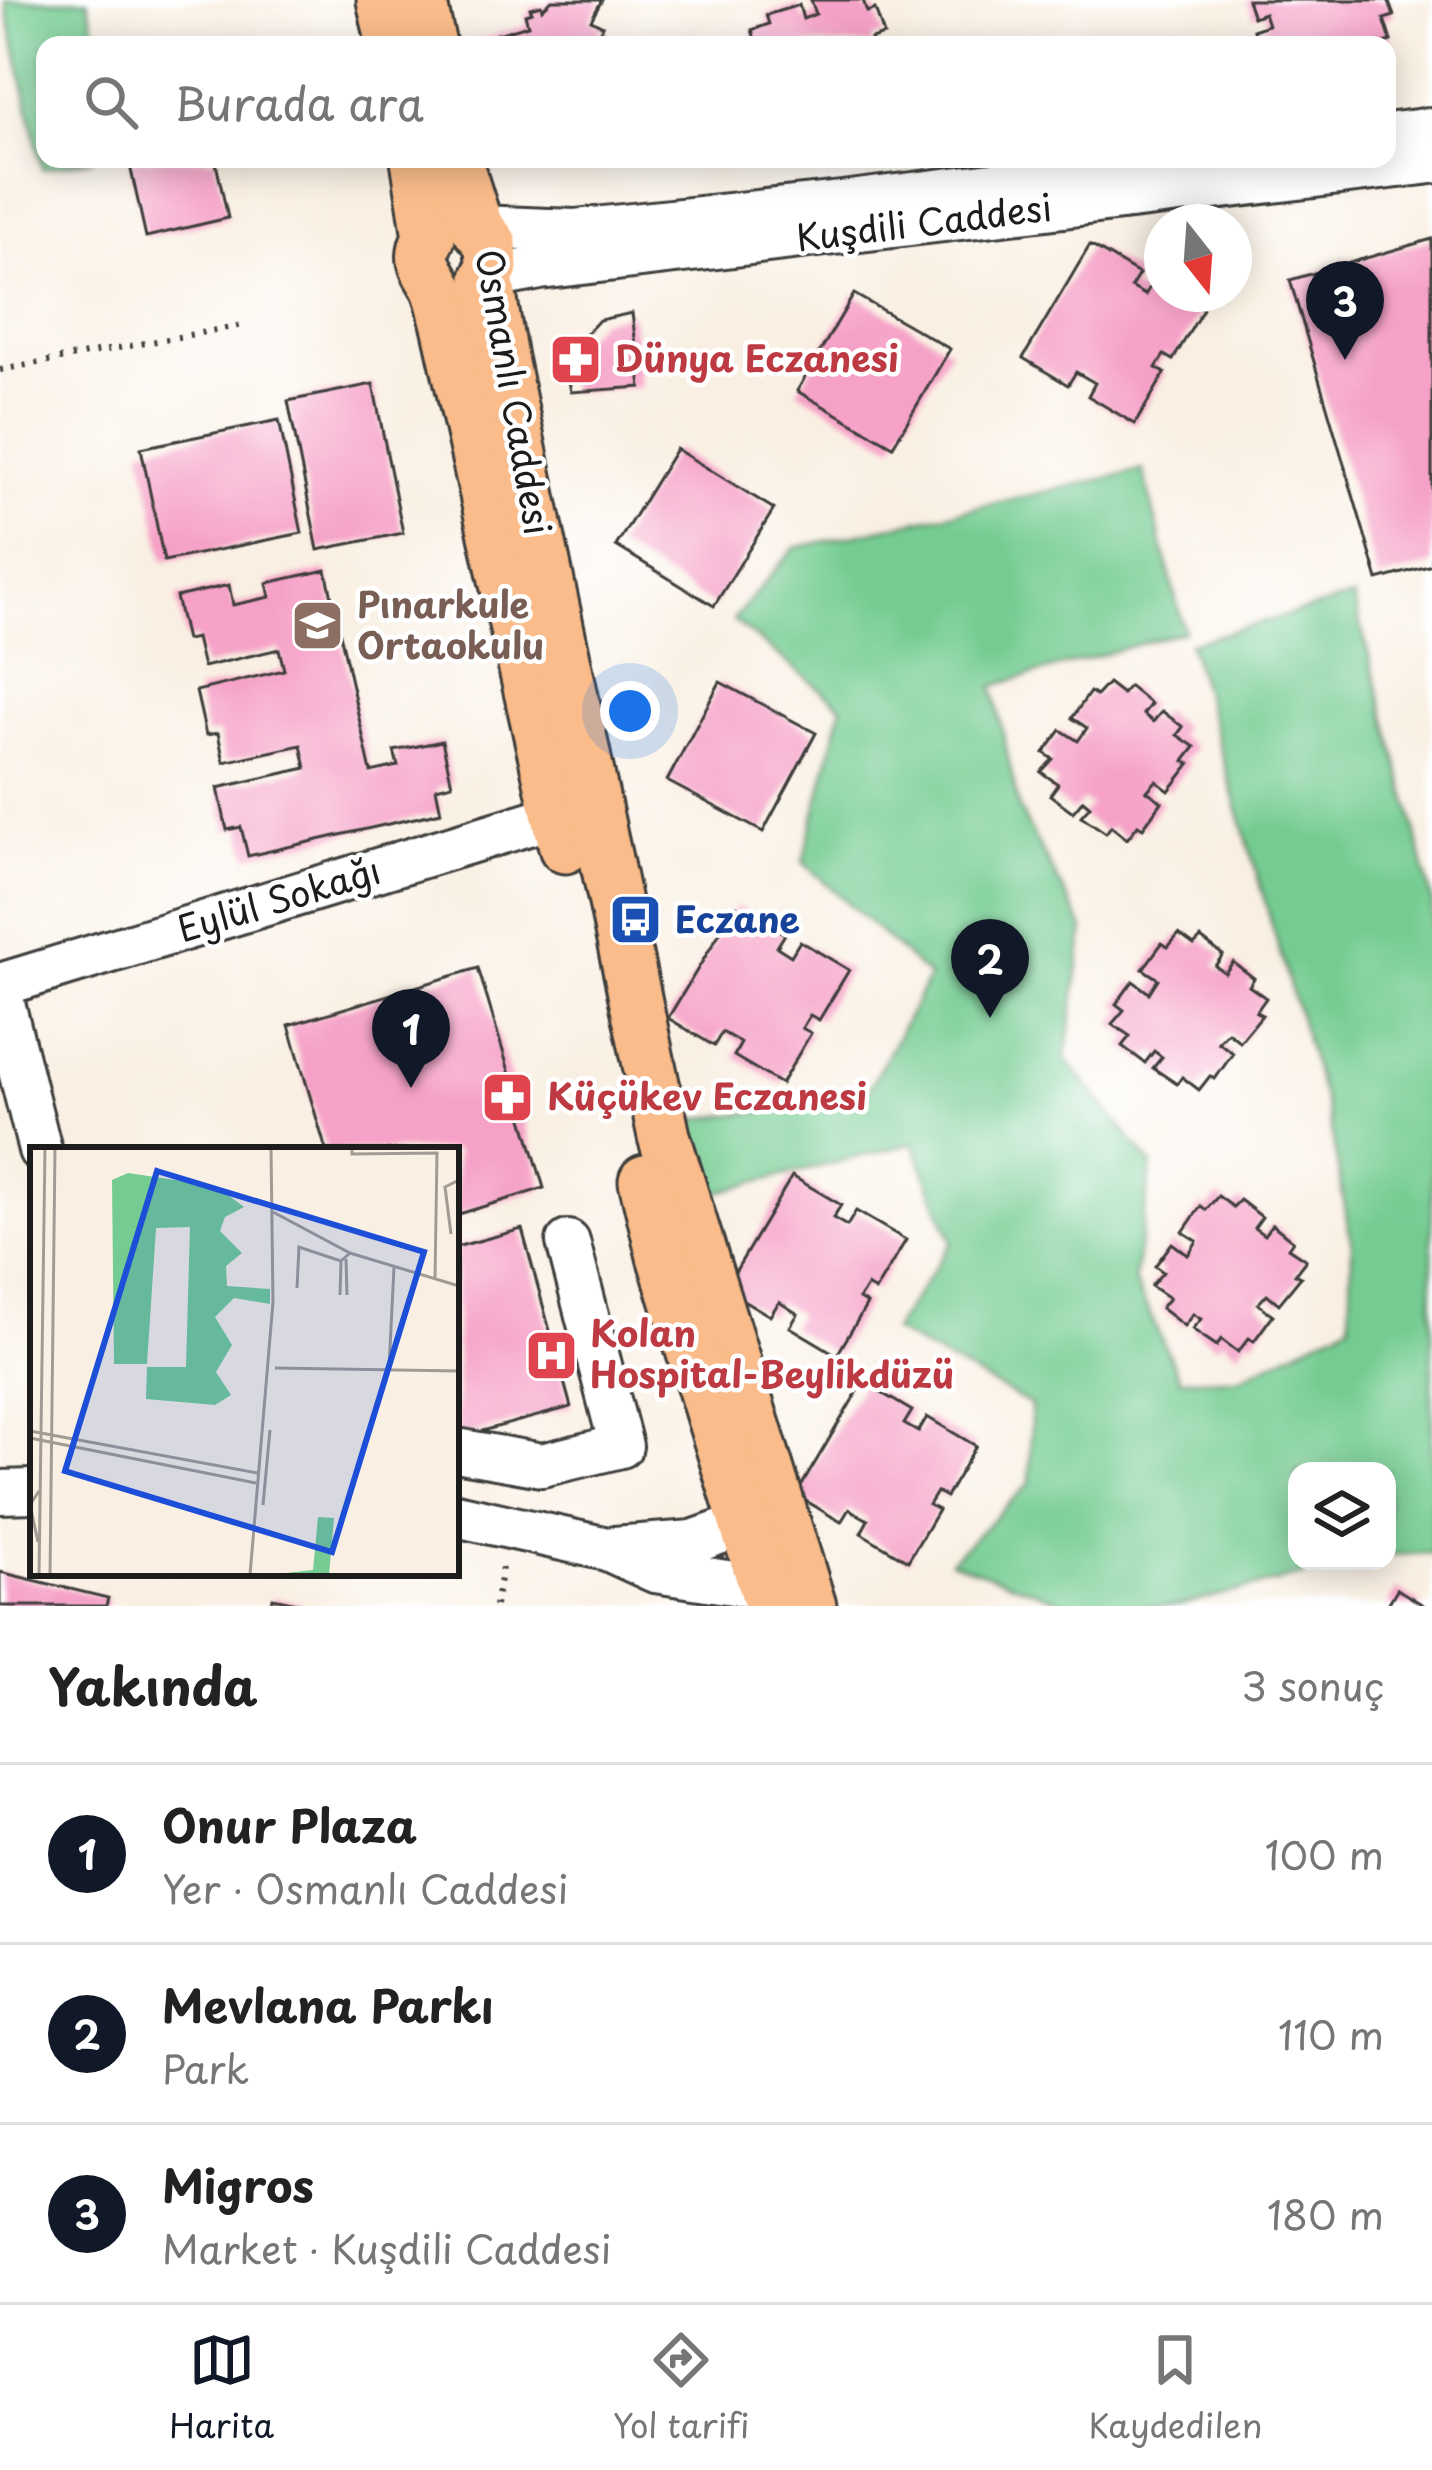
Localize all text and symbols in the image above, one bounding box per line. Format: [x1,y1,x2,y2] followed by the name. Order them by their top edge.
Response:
[36,36,1396,168] search box
[174,68,424,136] text: Burada ara
[78,69,144,135] icon: search
[793,179,1055,263] street label: Kuşdili Caddesi
[1144,204,1252,312] north arrow
[463,245,567,539] street label: Osmanlı Caddesi
[1306,261,1384,360] pin: 3
[615,330,899,384] place label: Dünya Eczanesi
[548,331,604,387] pharmacy icon: Dünya Eczanesi
[357,576,544,671] place label: Pınarkule Ortaokulu
[290,598,346,654] school or university icon: Pınarkule Ortaokulu
[600,681,660,741] your location
[170,842,387,955] street label: Eylül Sokağı
[675,891,800,945] place label: Eczane
[608,892,664,948] bus stop icon: Eczane
[951,919,1029,1018] pin: 2
[372,989,450,1088] pin: 1
[547,1068,867,1122] place label: Küçükev Eczanesi
[480,1069,536,1125] pharmacy icon: Küçükev Eczanesi
[30,1147,459,1576] inset map
[590,1305,954,1400] place label: Kolan Hospital-Beylikdüzü
[523,1327,579,1383] hospital icon: Kolan Hospital-Beylikdüzü
[1288,1462,1396,1570] map controls
[1288,1462,1396,1570] button: layers
[48,1646,258,1723] text: Yakında
[1241,1655,1384,1714] text: 3 sonuç
[162,1790,417,1858] text: Onur Plaza
[78,1824,96,1883] text: 1
[1265,1824,1384,1883] text: 100 m
[162,1858,568,1917] text: Yer · Osmanlı Caddesi
[162,1970,493,2038] text: Mevlana Parkı
[73,2004,101,2063] text: 2
[1278,2004,1384,2063] text: 110 m
[162,2038,249,2097] text: Park
[162,2150,314,2218] text: Migros
[74,2184,100,2243] text: 3
[1267,2184,1384,2243] text: 180 m
[162,2218,611,2277] text: Market · Kuşdili Caddesi
[169,2327,274,2449] tab: Harita
[613,2327,750,2449] tab: Yol tarifi
[1088,2327,1263,2449] tab: Kaydedilen

